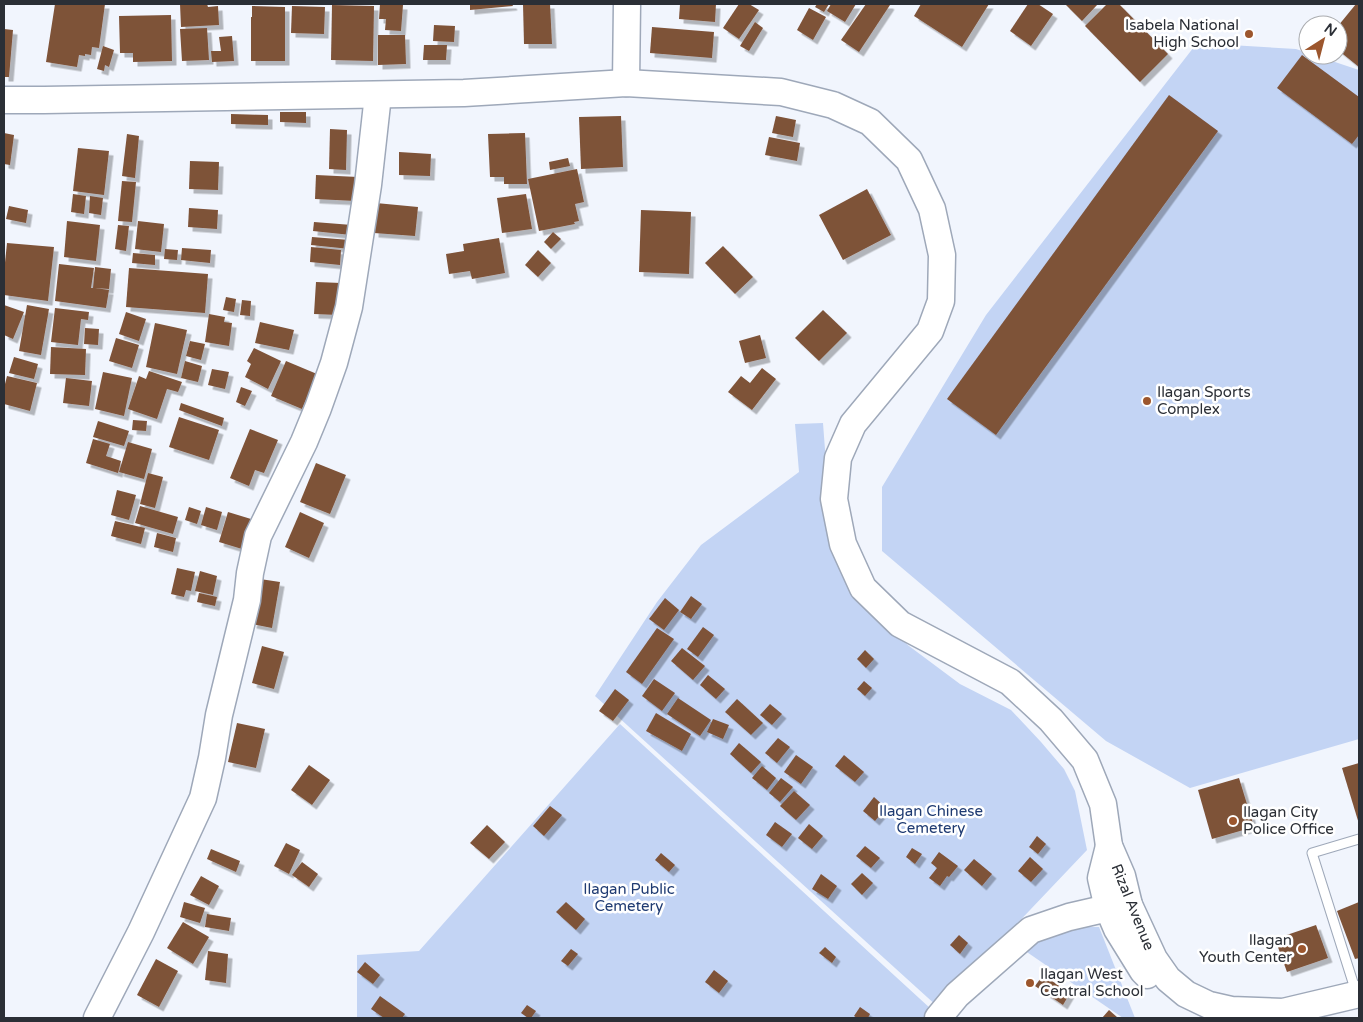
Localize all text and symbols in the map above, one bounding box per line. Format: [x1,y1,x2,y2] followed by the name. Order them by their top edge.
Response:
[1298,15,1348,65] north arrow
[1125,16,1239,51] place label: Isabela National High School
[1321,20,1340,40] text: N
[1243,28,1255,40] marker: Isabela National High School
[1157,383,1251,418] place label: Ilagan Sports Complex
[1141,395,1153,407] marker: Ilagan Sports Complex
[879,802,983,837] park label: Ilagan Chinese Cemetery
[1243,803,1334,838] place label: Ilagan City Police Office
[1227,815,1239,827] marker: Ilagan City Police Office
[1107,861,1159,953] street label: Rizal Avenue
[583,880,675,915] park label: Ilagan Public Cemetery
[1199,931,1292,966] place label: Ilagan Youth Center
[1296,943,1308,955] marker: Ilagan Youth Center
[1040,965,1144,1000] place label: Ilagan West Central School
[1024,977,1036,989] marker: Ilagan West Central School

